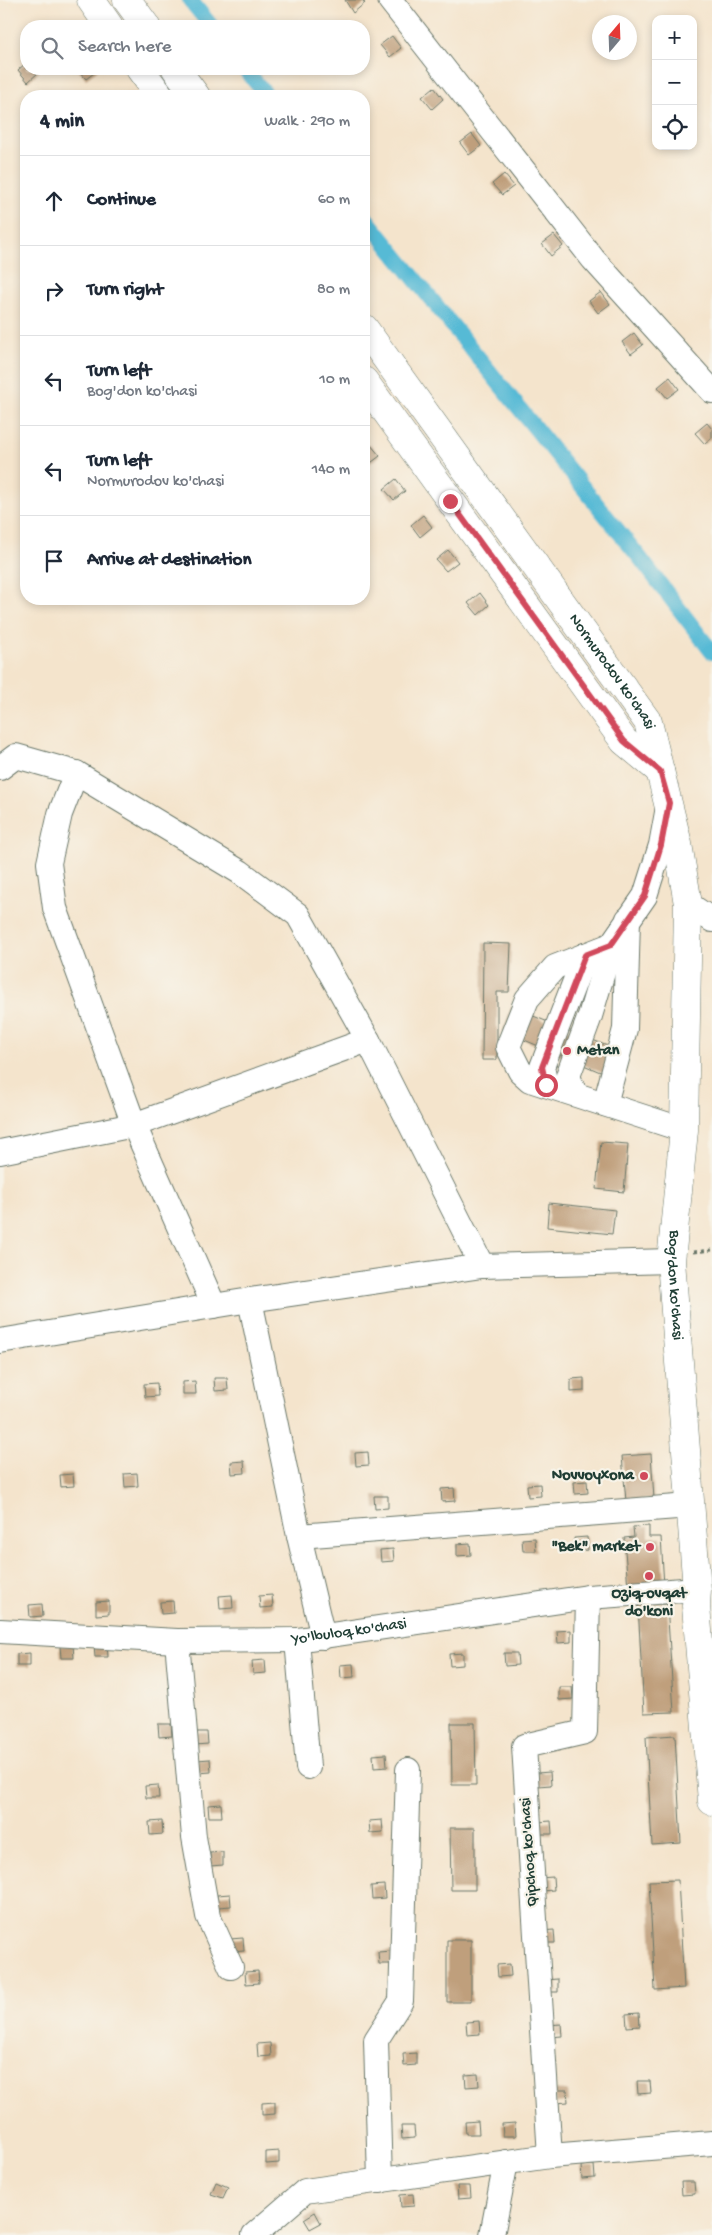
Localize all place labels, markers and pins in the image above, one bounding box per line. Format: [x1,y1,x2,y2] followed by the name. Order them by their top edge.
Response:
[577,1042,620,1061] place label: Metan
[561,1045,573,1057] marker: Metan
[552,1467,635,1486] place label: Novvoyxona
[638,1470,650,1482] marker: Novvoyxona
[552,1538,641,1557] place label: "Bek" market
[644,1541,656,1553] marker: "Bek" market
[643,1570,655,1582] marker: Oziq-ovqat do'koni
[611,1585,688,1622] place label: Oziq-ovqat do'koni

